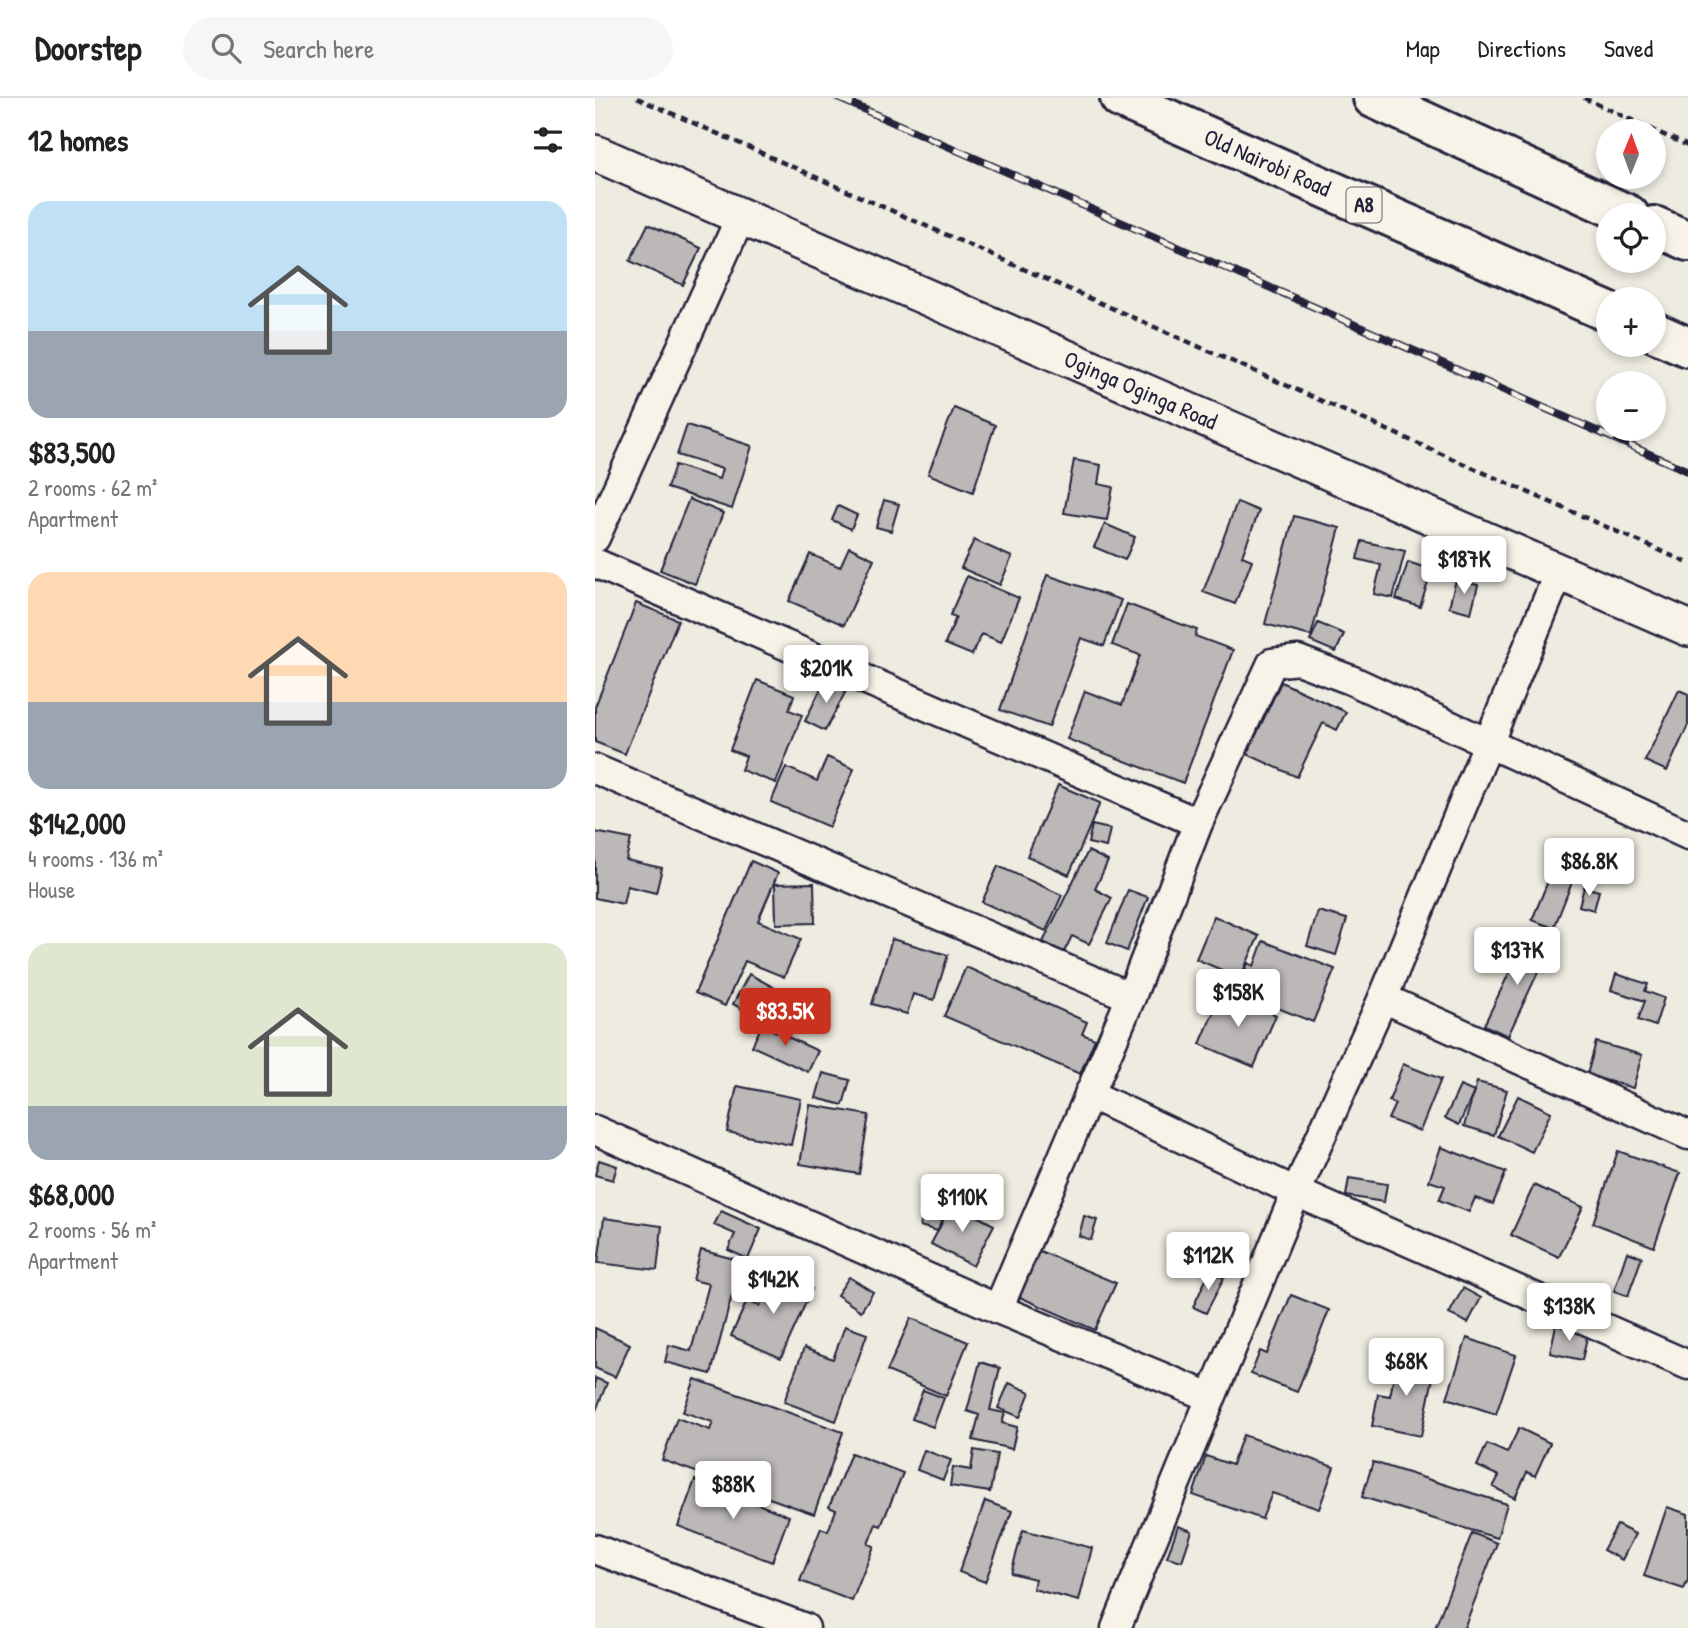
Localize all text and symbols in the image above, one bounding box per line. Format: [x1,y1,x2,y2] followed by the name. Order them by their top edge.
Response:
[183,17,673,80] search box
[35,26,141,70] text: Doorstep
[207,29,245,67] icon: search
[263,31,374,66] text: Search here
[1406,32,1440,64] text: Map
[1478,32,1566,64] text: Directions
[1604,32,1653,64] text: Saved
[1596,119,1666,189] north arrow
[1596,119,1666,441] map controls
[28,120,128,160] text: 12 homes
[529,121,567,159] icon: filters
[1199,121,1336,204] street label: Old Nairobi Road
[1347,188,1381,222] road number: A8
[1596,203,1666,273] button: locate
[235,247,361,373] icon: home
[1596,287,1666,357] button: +
[1059,343,1222,437] street label: Oginga Oginga Road
[1596,371,1666,441] button: −
[28,432,115,472] text: $83,500
[28,472,157,503] text: 2 rooms · 62 m²
[28,503,118,534] text: Apartment
[1415,536,1513,596] pin: $187K
[1437,543,1491,574] text: $187K
[235,618,361,744] icon: home
[777,646,875,705] pin: $201K
[799,652,853,683] text: $201K
[28,803,126,843] text: $142,000
[1532,838,1646,898] pin: $86.8K
[28,843,163,874] text: 4 rooms · 136 m²
[1560,845,1618,876] text: $86.8K
[28,874,75,905] text: House
[1468,928,1566,987] pin: $137K
[1490,934,1544,965] text: $137K
[1189,970,1287,1029] pin: $158K
[1212,976,1264,1007] text: $158K
[728,988,842,1048] pin: $83.5K
[235,989,361,1115] icon: home
[756,995,814,1026] text: $83.5K
[28,1174,115,1214] text: $68,000
[913,1174,1011,1234] pin: $110K
[937,1181,987,1212] text: $110K
[28,1214,156,1245] text: 2 rooms · 56 m²
[1159,1232,1257,1292] pin: $112K
[1182,1239,1234,1270] text: $112K
[28,1245,118,1276] text: Apartment
[724,1256,822,1316] pin: $142K
[747,1263,799,1294] text: $142K
[1520,1284,1618,1343] pin: $138K
[1543,1290,1595,1321] text: $138K
[1365,1338,1447,1398] pin: $68K
[1385,1345,1427,1376] text: $68K
[692,1462,774,1521] pin: $88K
[711,1468,755,1499] text: $88K

